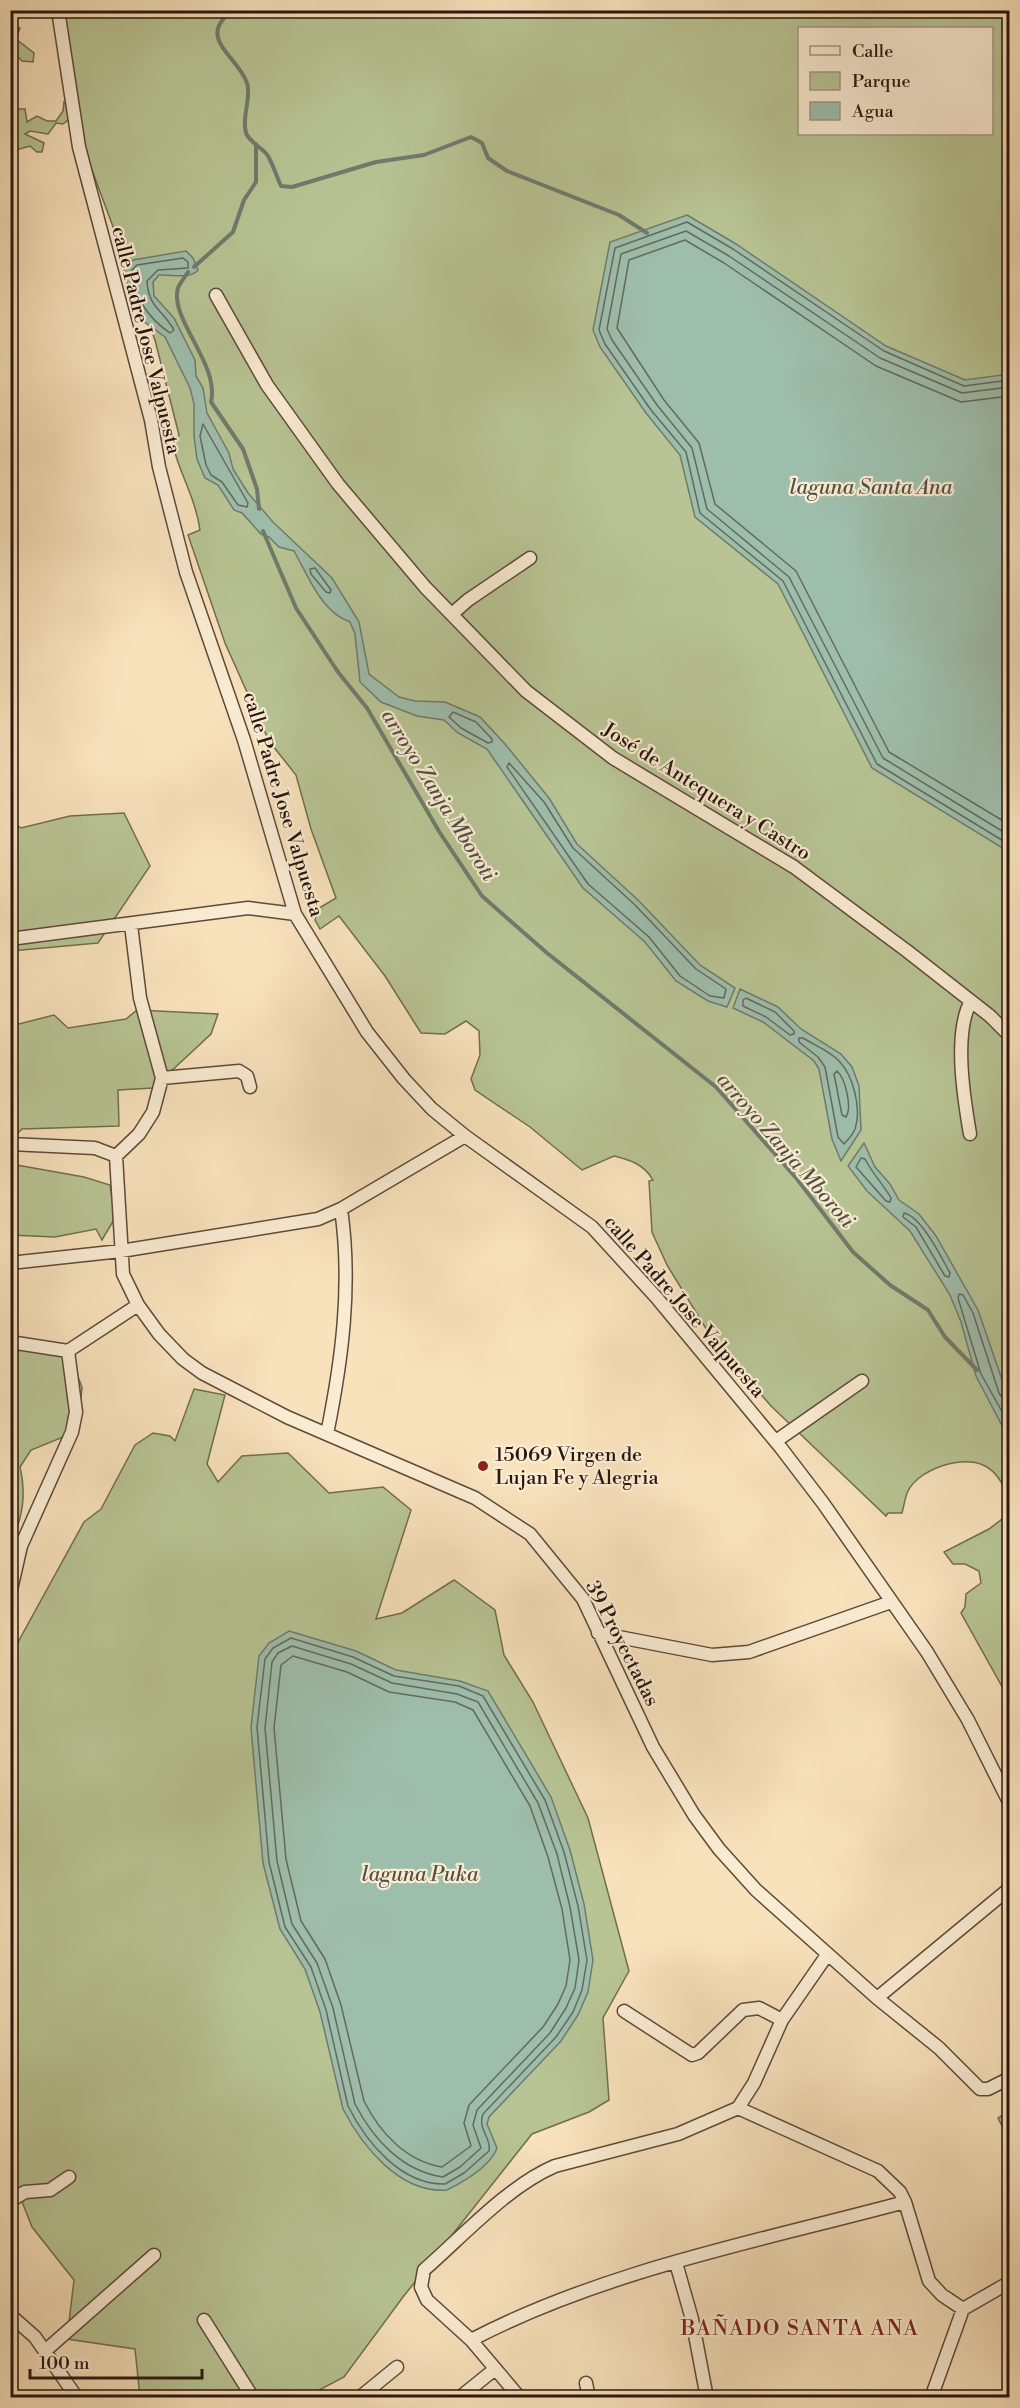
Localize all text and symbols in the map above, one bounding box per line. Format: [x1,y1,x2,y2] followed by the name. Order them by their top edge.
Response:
[798,27,993,135] legend
[852,40,893,63] text: Calle
[852,70,911,93] text: Parque
[851,100,894,123] text: Agua
[105,224,186,458] street label: calle Padre Jose Valpuesta
[790,475,953,501] water label: laguna Santa Ana
[236,689,329,921] street label: calle Padre Jose Valpuesta
[375,705,502,887] water label: arroyo Zanja Mboroti
[597,717,815,867] street label: José de Antequera y Castro
[711,1068,860,1234] water label: arroyo Zanja Mboroti
[598,1210,771,1404] street label: calle Padre Jose Valpuesta
[495,1443,659,1491] place label: 15069 Virgen de Lujan Fe y Alegria
[476,1459,490,1473] marker: 15069 Virgen de Lujan Fe y Alegria
[579,1577,664,1711] street label: 39 Proyectadas
[362,1862,479,1888] water label: laguna Puka
[680,2314,919,2342] district label: BAÑADO SANTA ANA
[30,2342,202,2380] scale bar
[39,2352,90,2375] text: 100 m

